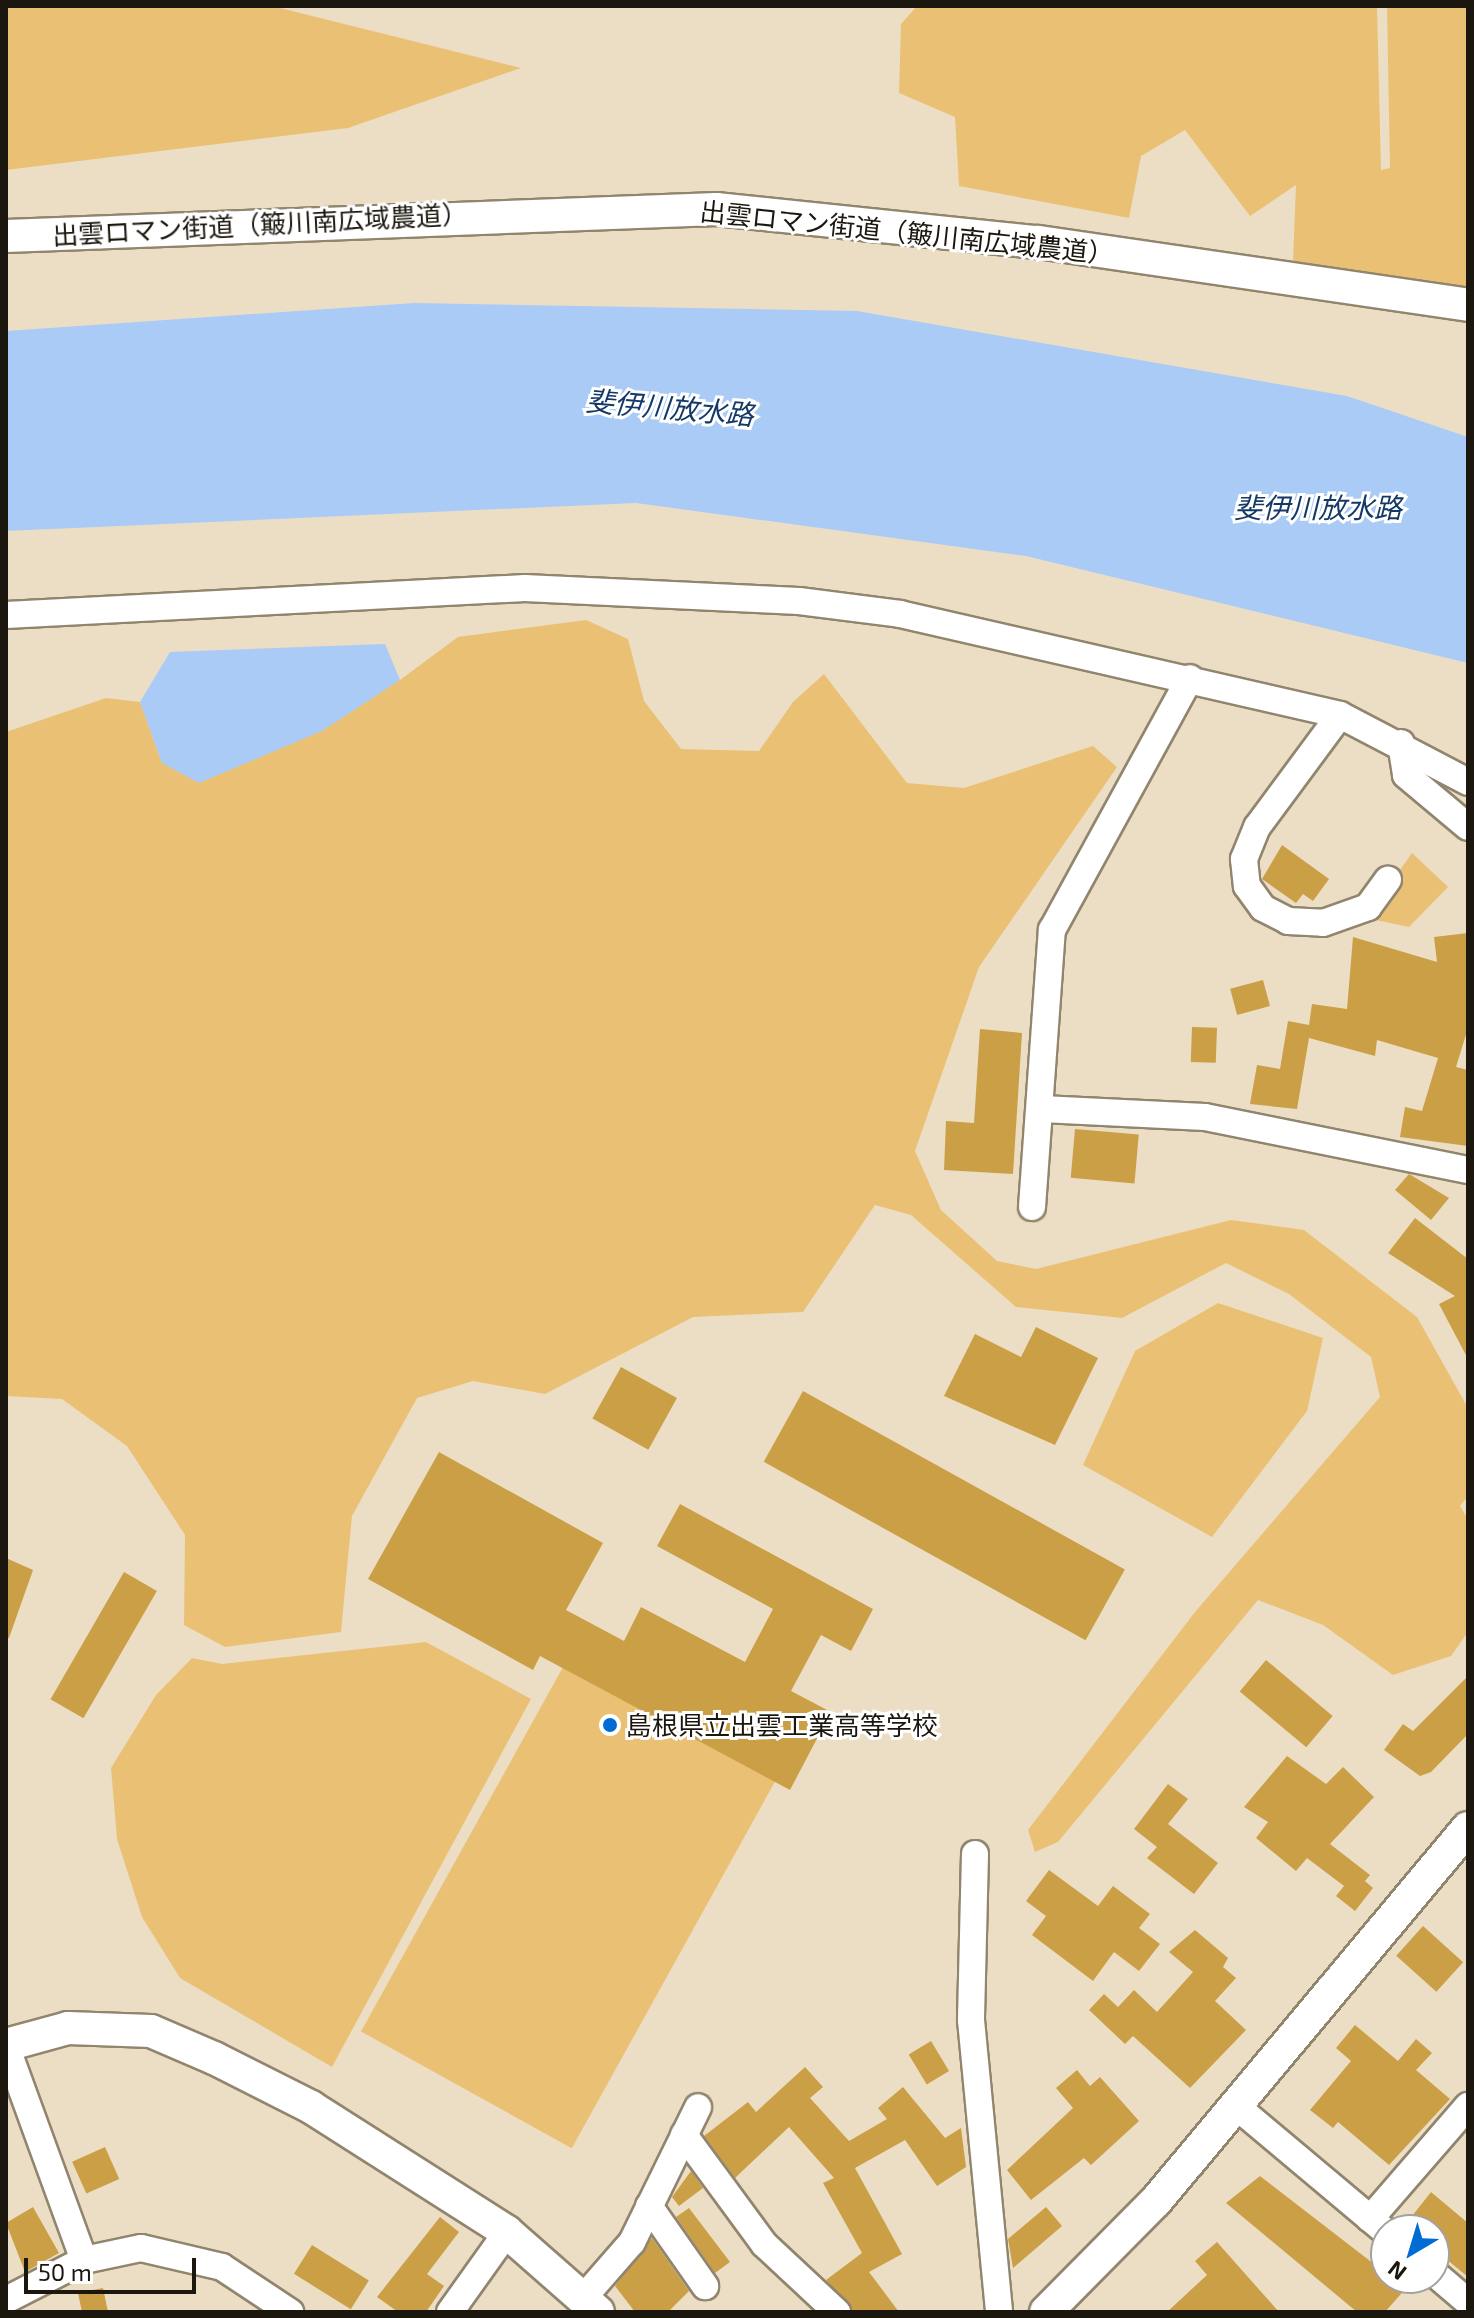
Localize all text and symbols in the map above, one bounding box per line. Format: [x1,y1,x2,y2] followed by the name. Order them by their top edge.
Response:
[699,195,1115,269] street label: 出雲ロマン街道（簸川南広域農道）
[51,198,469,250] street label: 出雲ロマン街道（簸川南広域農道）
[585,383,755,431] water label: 斐伊川放水路
[1234,490,1402,524] water label: 斐伊川放水路
[626,1709,938,1741] place label: 島根県立出雲工業高等学校
[601,1716,619,1734] marker: 島根県立出雲工業高等学校
[1370,2214,1450,2294] north arrow
[28,2242,200,2292] scale bar
[1382,2256,1411,2286] text: N
[38,2257,92,2286] text: 50 m

